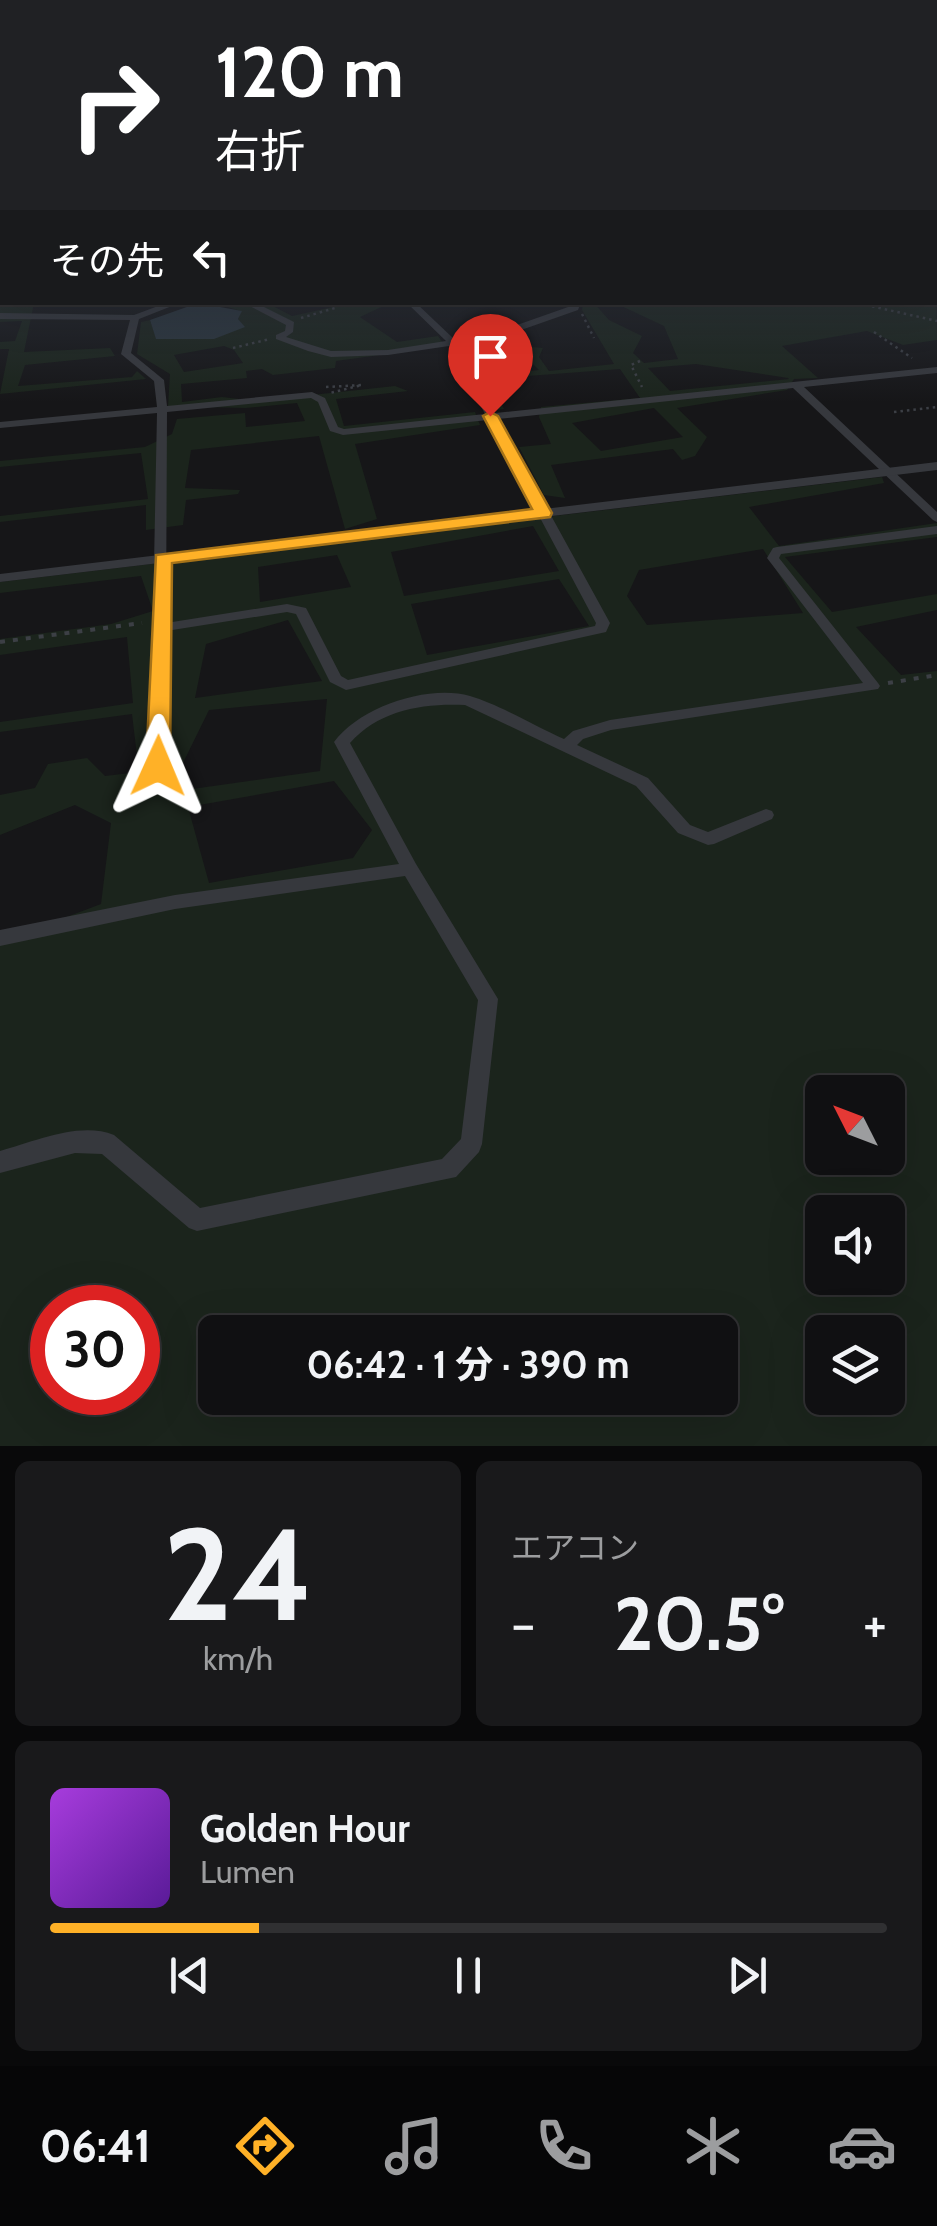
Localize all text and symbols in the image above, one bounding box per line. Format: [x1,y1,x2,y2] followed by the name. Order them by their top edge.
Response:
[215,29,404,115] text: 120 m
[50,40,180,170] icon: right
[215,124,305,178] text: 右折
[184,230,239,285] icon: left
[50,237,164,284] text: その先
[448,314,533,417] pin
[463,329,518,384] icon: arrive
[106,714,210,818] position arrow
[805,1075,905,1175] north arrow
[805,1075,905,1415] map controls
[805,1195,905,1295] button: sound
[30,1285,160,1415] speed limit sign: 30
[805,1315,905,1415] button: layers
[307,1341,629,1388] text: 06:42 · 1 分 · 390 m
[163,1495,313,1653] text: 24
[511,1528,639,1567] text: エアコン
[614,1578,784,1669] text: 20.5°
[511,1590,535,1657] text: −
[863,1590,887,1657] text: +
[203,1639,273,1678] text: km/h
[200,1805,410,1852] text: Golden Hour
[200,1852,295,1891] text: Lumen
[162,1948,217,2003] icon: previous
[441,1948,496,2003] icon: pause
[720,1948,775,2003] icon: next
[230,2111,300,2181] icon: directions
[379,2111,449,2181] icon: music
[529,2111,599,2181] icon: phone
[678,2111,748,2181] icon: climate
[827,2111,897,2181] icon: car
[40,2119,151,2173] text: 06:41

